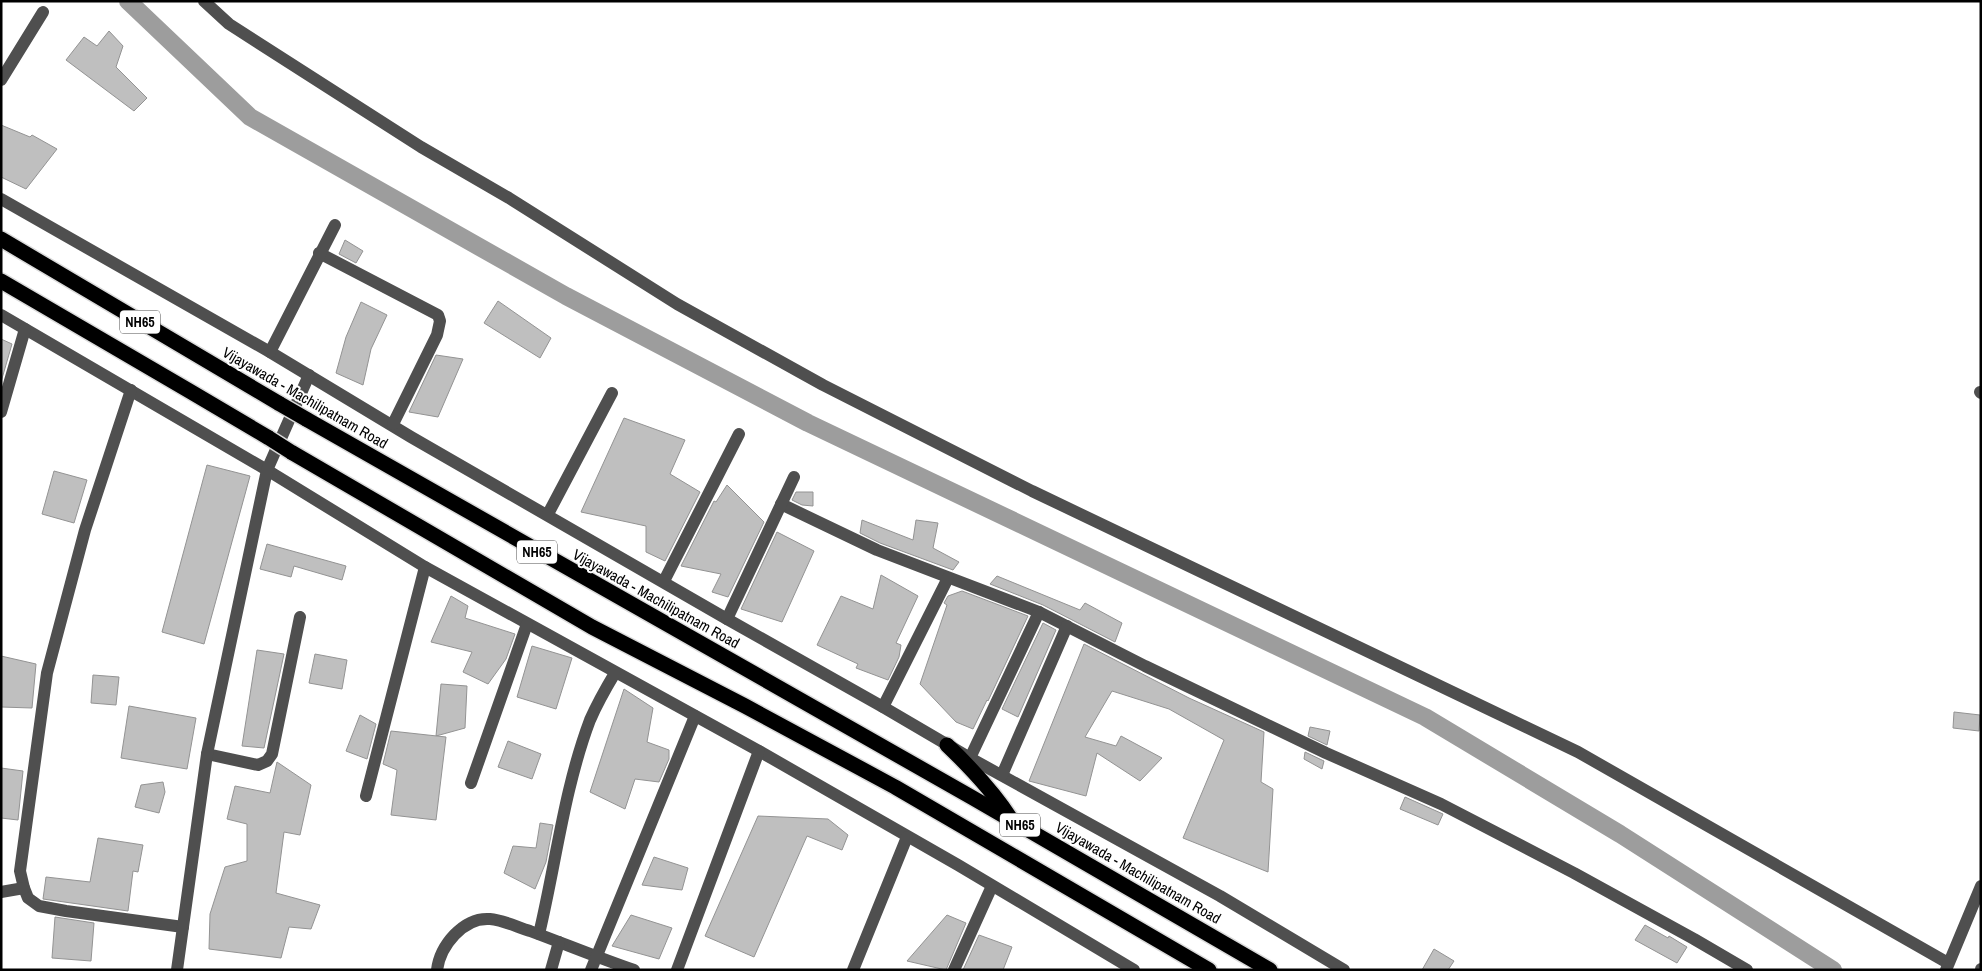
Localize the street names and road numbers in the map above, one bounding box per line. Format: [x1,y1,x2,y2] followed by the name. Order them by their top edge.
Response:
[120,311,160,334] road number: NH65
[219,342,392,454] street label: Vijayawada - Machilipatnam Road
[517,540,557,564] road number: NH65
[569,544,743,653] street label: Vijayawada - Machilipatnam Road
[1000,814,1040,836] road number: NH65
[1052,817,1225,929] street label: Vijayawada - Machilipatnam Road

